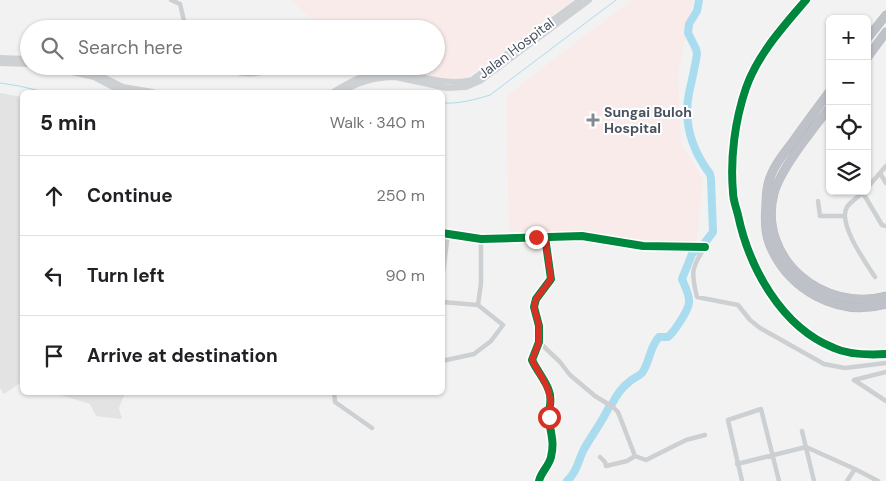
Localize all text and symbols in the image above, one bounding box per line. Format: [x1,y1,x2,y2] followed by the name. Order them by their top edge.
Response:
[475,14,557,82] street label: Jalan Hospital
[826,15,871,195] map controls
[826,15,871,60] button: +
[20,20,445,75] search box
[38,34,66,62] icon: search
[78,35,183,60] text: Search here
[826,60,871,105] button: −
[604,103,692,137] place label: Sungai Buloh Hospital
[826,105,871,150] button: locate
[40,109,96,137] text: 5 min
[330,112,425,133] text: Walk · 340 m
[586,113,600,127] marker: Sungai Buloh Hospital
[826,150,871,195] button: layers
[40,182,68,210] icon: ahead
[87,183,173,208] text: Continue
[377,185,425,206] text: 250 m
[525,226,548,249] route end
[40,262,68,290] icon: left
[87,263,165,288] text: Turn left
[385,265,425,286] text: 90 m
[40,342,68,370] icon: arrive
[87,343,278,368] text: Arrive at destination
[538,406,561,429] route start

